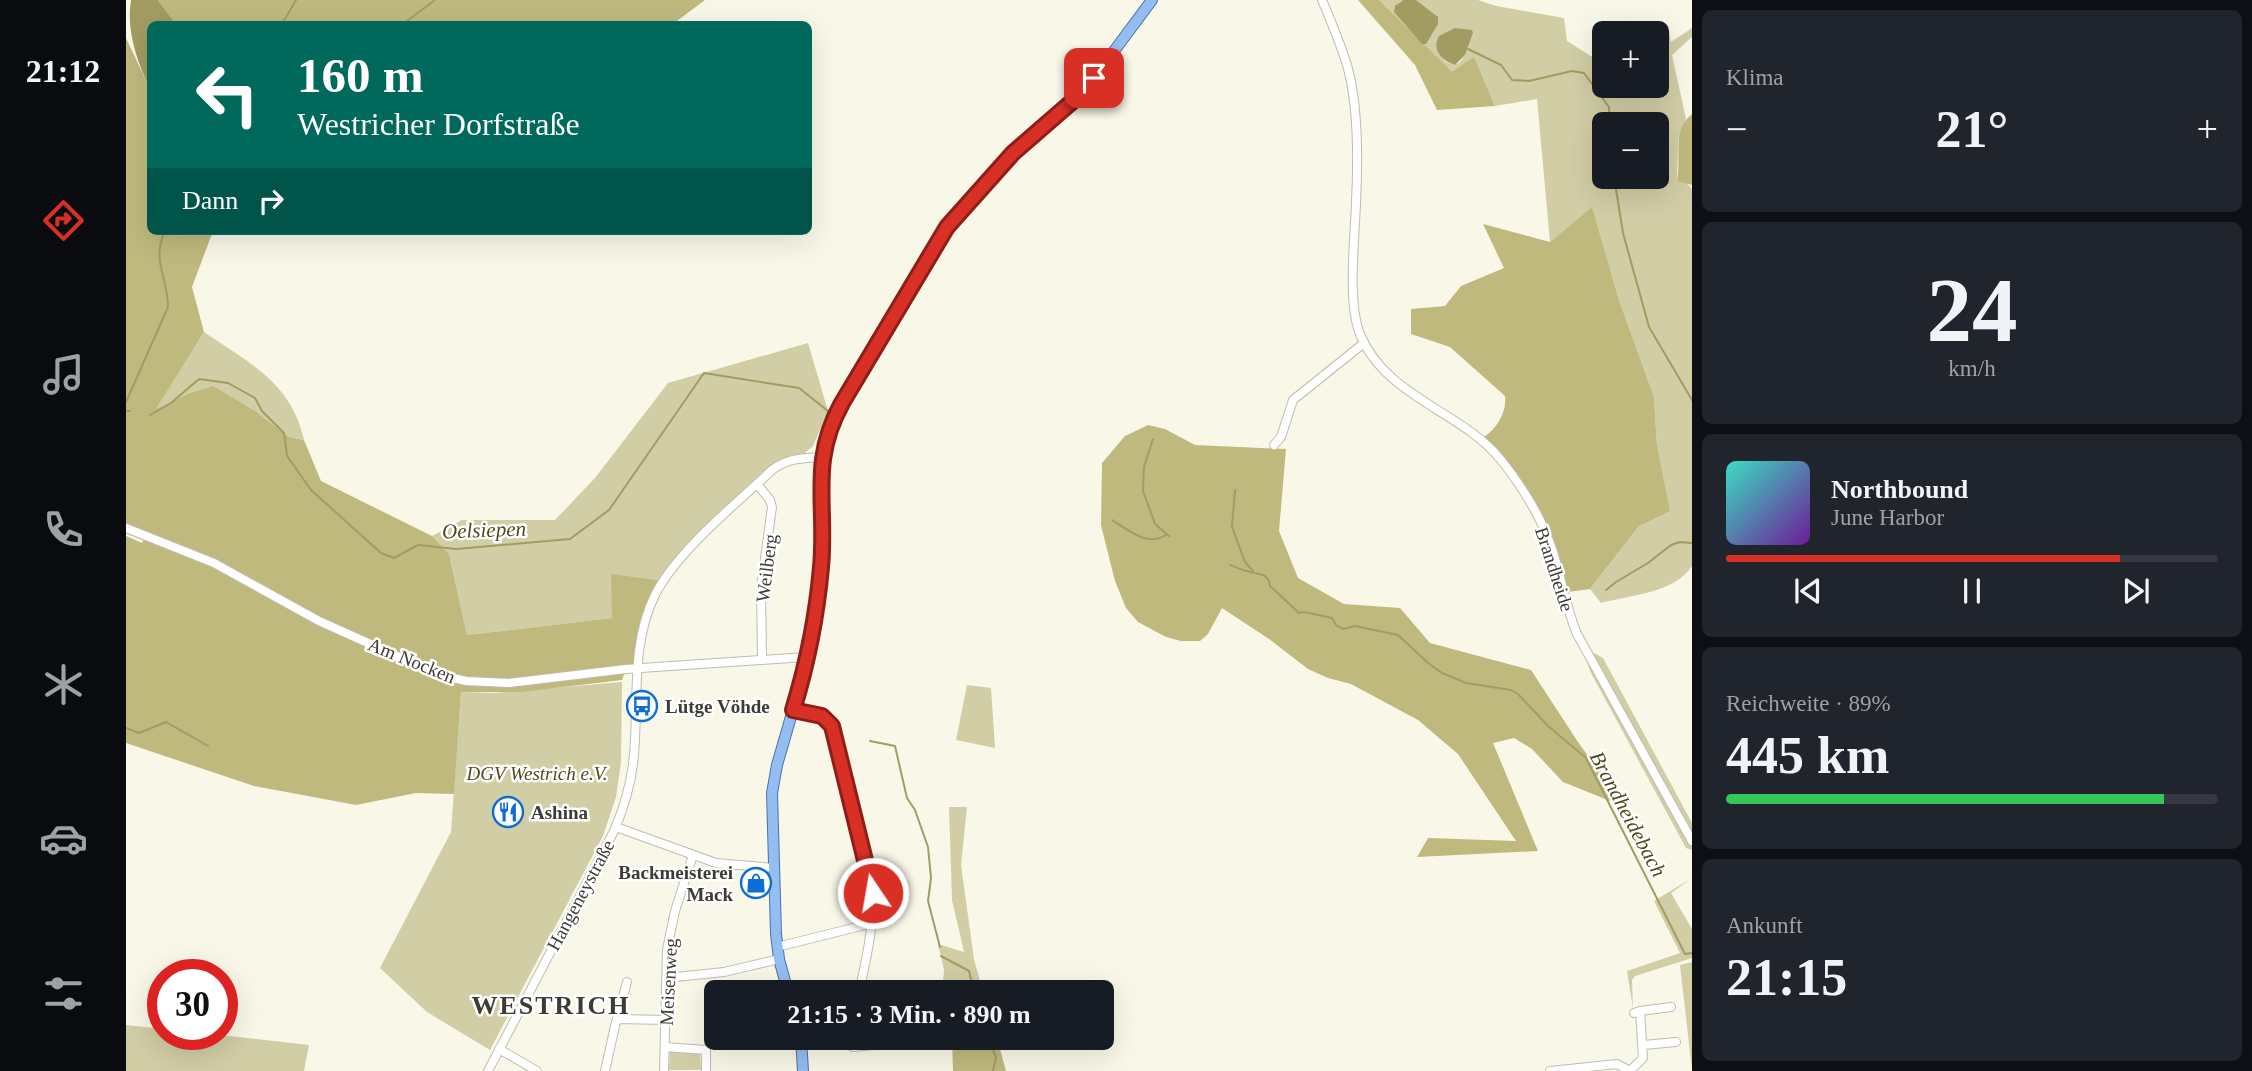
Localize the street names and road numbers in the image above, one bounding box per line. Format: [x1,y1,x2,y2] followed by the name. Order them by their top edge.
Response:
[1531,524,1578,614] street label: Brandheide
[752,532,781,603] street label: Weilberg
[365,633,459,688] street label: Am Nocken
[542,836,618,954] street label: Hangeneystraße
[656,937,681,1026] street label: Meisenweg

